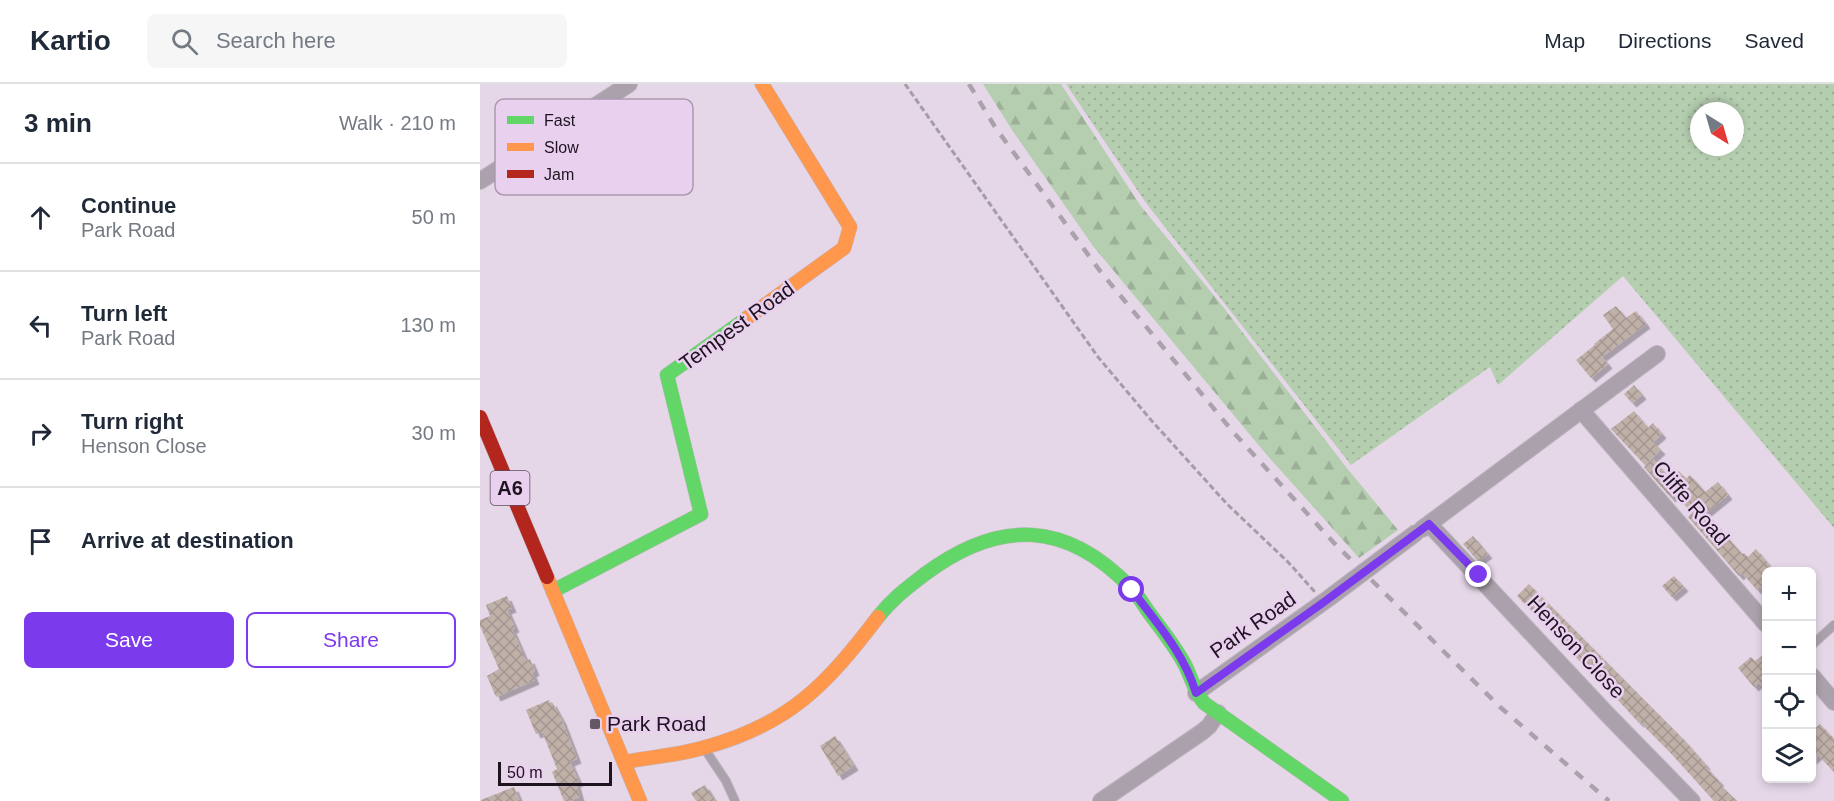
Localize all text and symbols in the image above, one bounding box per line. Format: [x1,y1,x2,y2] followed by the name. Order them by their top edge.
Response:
[147,14,567,68] search box
[30,25,111,56] text: Kartio
[168,25,201,58] icon: search
[216,28,336,53] text: Search here
[1544,29,1585,52] text: Map
[1618,29,1711,52] text: Directions
[1744,29,1804,52] text: Saved
[495,99,693,195] legend
[1690,102,1744,156] north arrow
[24,108,92,138] text: 3 min
[339,112,456,134] text: Walk · 210 m
[544,112,576,129] text: Fast
[544,139,579,156] text: Slow
[544,166,574,183] text: Jam
[81,193,176,218] text: Continue
[24,201,57,234] icon: ahead
[412,206,456,228] text: 50 m
[81,219,176,241] text: Park Road
[675,276,798,375] street label: Tempest Road
[81,301,167,326] text: Turn left
[24,309,57,342] icon: left
[400,314,456,336] text: 130 m
[81,327,176,349] text: Park Road
[81,409,183,434] text: Turn right
[24,417,57,450] icon: right
[412,422,456,444] text: 30 m
[81,435,207,457] text: Henson Close
[1649,456,1734,549] street label: Cliffe Road
[490,471,530,505] road number: A6
[24,525,57,558] icon: arrive
[81,528,294,553] text: Arrive at destination
[1465,561,1491,587] route end
[1762,567,1816,783] map controls
[1762,567,1816,621] button: +
[1118,576,1144,602] route start
[1205,587,1300,662] street label: Park Road
[1523,591,1630,703] street label: Henson Close
[24,612,234,668] button: Save
[246,612,456,668] button: Share
[1762,621,1816,675] button: −
[1762,675,1816,729] button: locate
[607,712,706,735] place label: Park Road
[588,717,602,731] marker: Park Road
[1762,729,1816,783] button: layers
[498,759,612,786] scale bar
[507,764,543,781] text: 50 m

